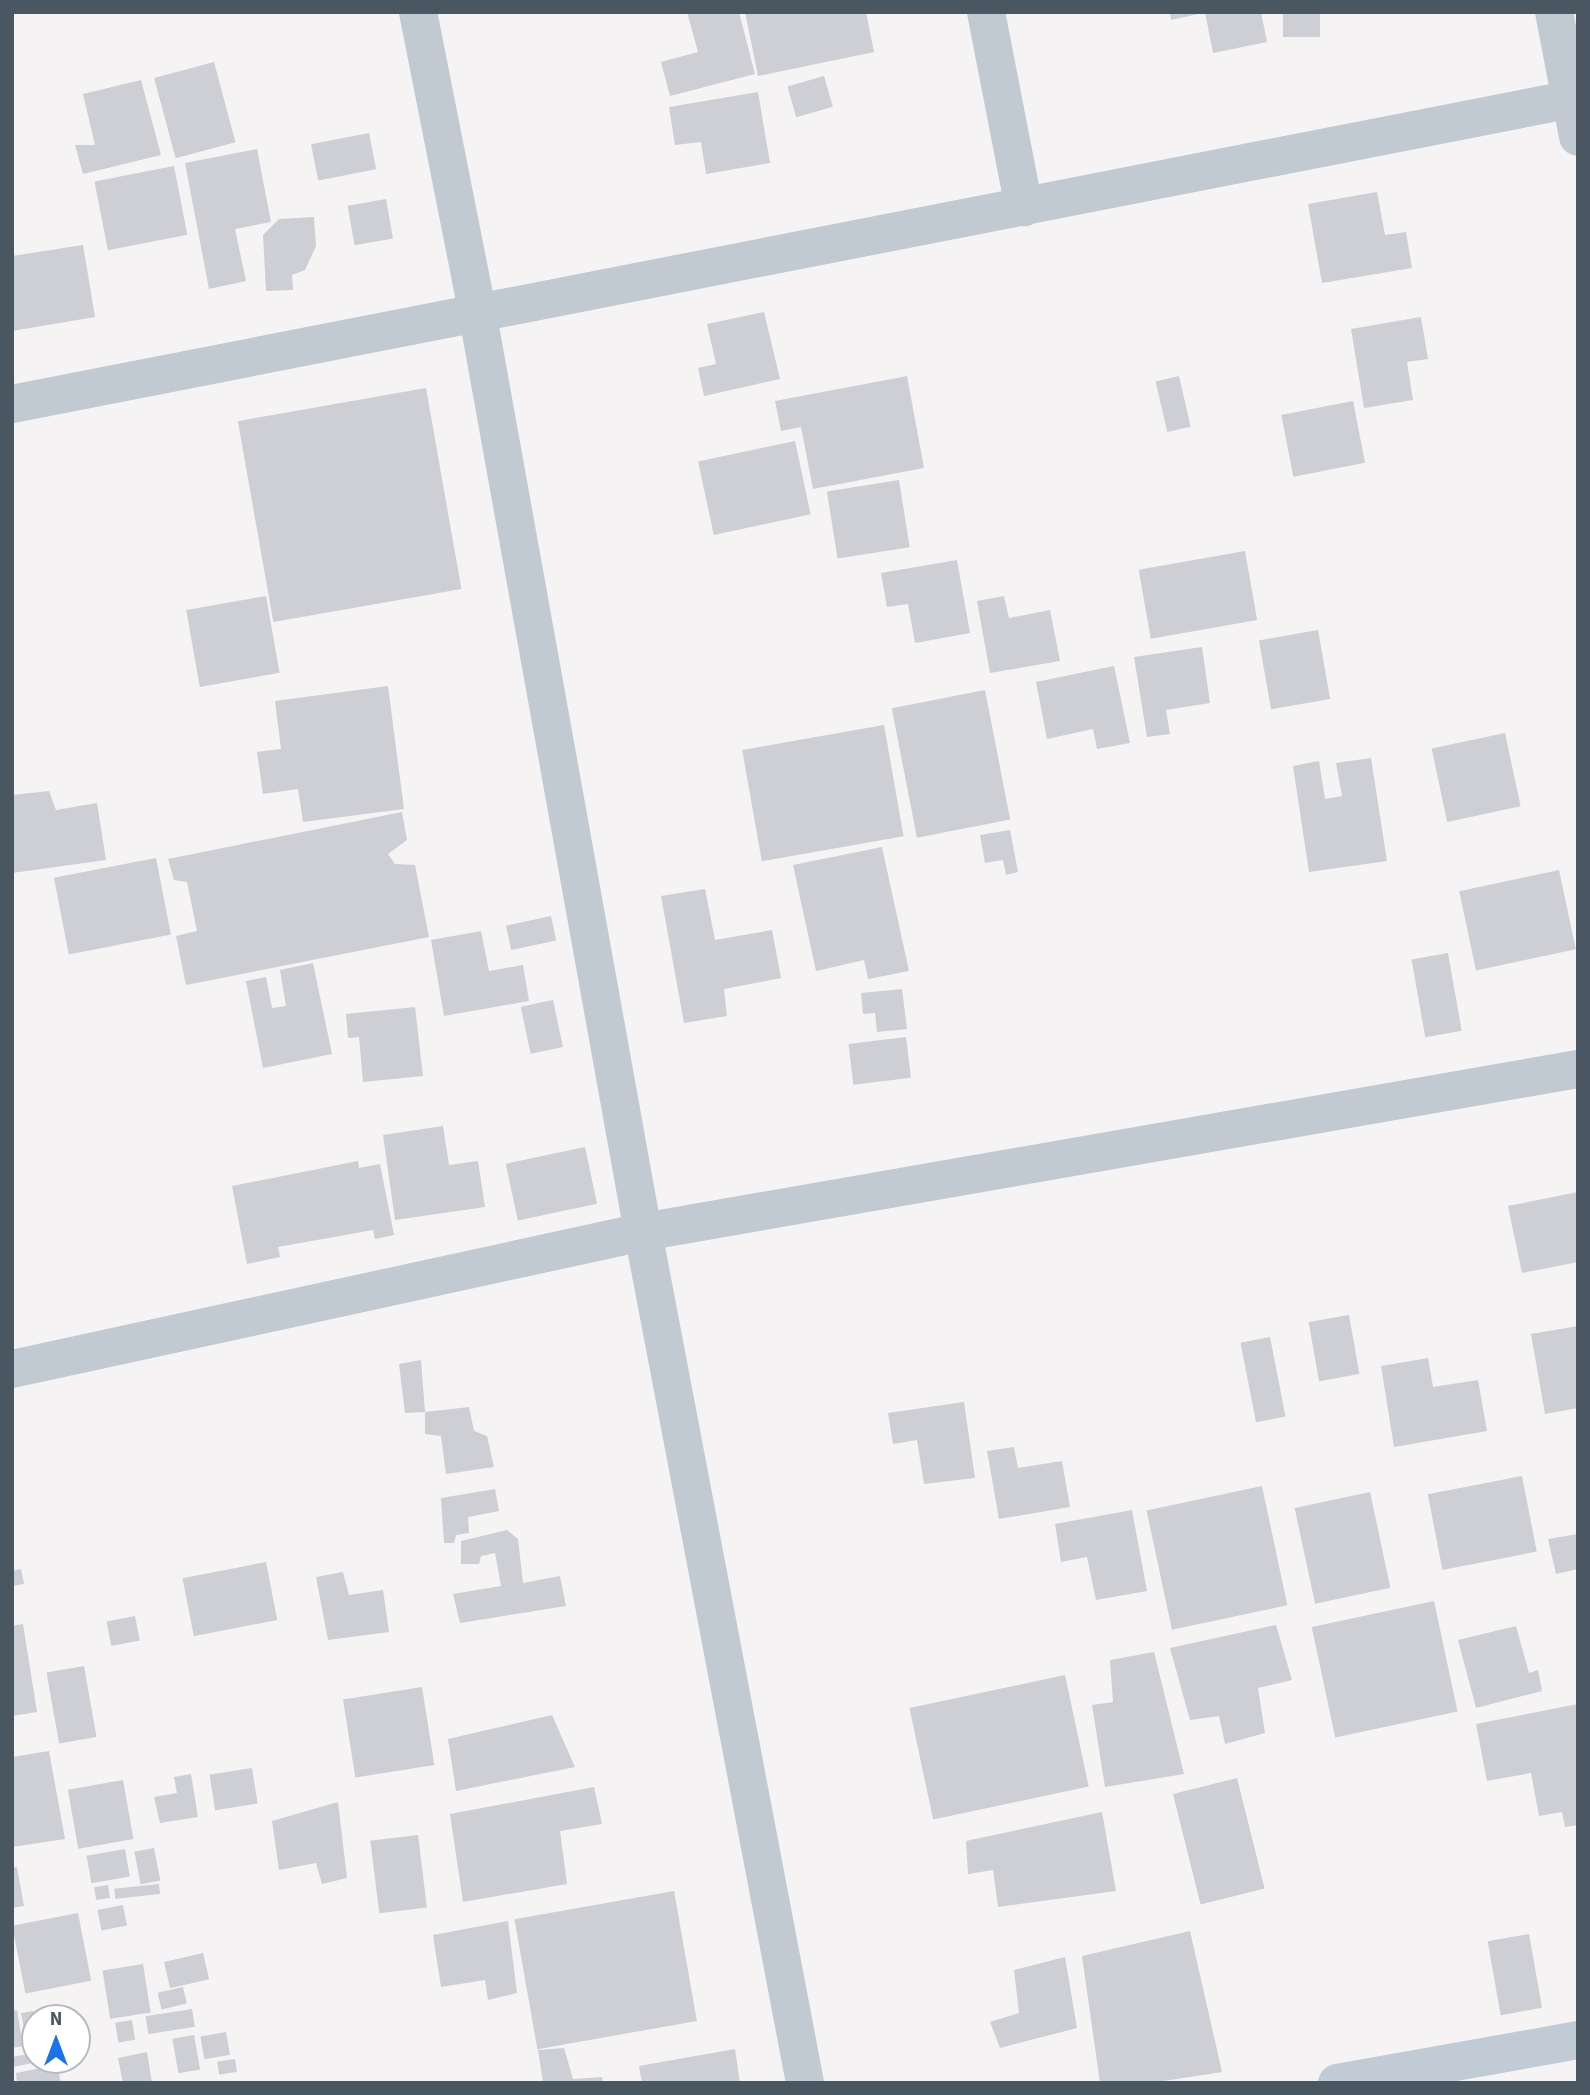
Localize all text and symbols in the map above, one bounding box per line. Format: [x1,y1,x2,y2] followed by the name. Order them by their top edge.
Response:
[21,2004,91,2074] north arrow
[50,2006,62,2033] text: N

